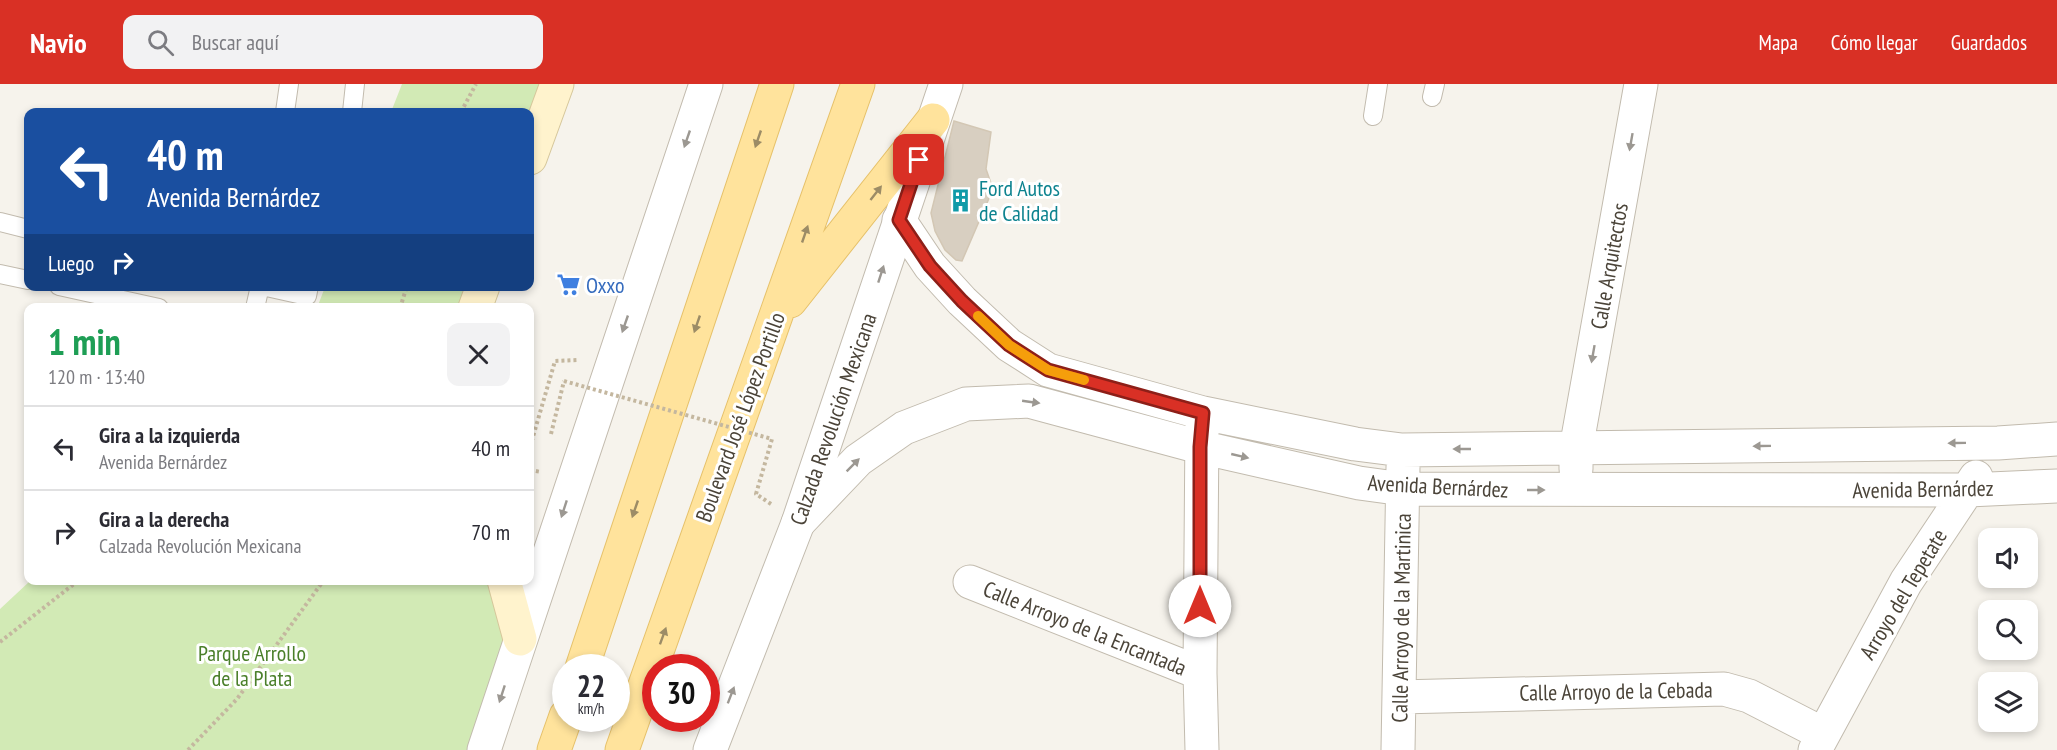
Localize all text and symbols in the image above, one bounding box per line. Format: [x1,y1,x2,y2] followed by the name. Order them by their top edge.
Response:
[123,15,543,69] search box
[30,24,87,61] text: Navio
[144,26,177,59] icon: search
[192,28,279,56] text: Buscar aquí
[1759,29,1798,56] text: Mapa
[1831,29,1918,56] text: Cómo llegar
[1951,29,2027,56] text: Guardados
[147,127,224,182] text: 40 m
[682,131,692,149] one-way arrow
[753,131,763,149] one-way arrow
[48,132,126,210] icon: left
[1626,132,1635,151] one-way arrow
[893,134,944,185] pin
[902,143,935,176] icon: arrive
[979,174,1060,227] place label: Ford Autos de Calidad
[147,180,320,214] text: Avenida Bernárdez
[869,185,881,200] one-way arrow
[948,188,974,214] building icon: Ford Autos de Calidad
[1584,201,1634,331] street label: Calle Arquitectos
[801,225,810,243] one-way arrow
[106,246,139,279] icon: right
[48,249,94,277] text: Luego
[877,265,886,283] one-way arrow
[586,271,625,299] place label: Oxxo
[555,272,581,298] supermarket icon: Oxxo
[689,308,791,526] street label: Boulevard José López Portillo
[784,309,882,529] street label: Calzada Revolución Mexicana
[620,315,630,333] one-way arrow
[691,315,701,333] one-way arrow
[48,318,121,365] text: 1 min
[447,323,510,386] button: close
[1588,345,1597,364] one-way arrow
[48,364,145,390] text: 120 m · 13:40
[1021,398,1040,407] one-way arrow
[99,421,240,449] text: Gira a la izquierda
[48,432,81,465] icon: left
[471,434,510,462] text: 40 m
[1947,438,1966,448] one-way arrow
[1752,441,1771,451] one-way arrow
[1452,444,1471,454] one-way arrow
[99,449,227,475] text: Avenida Bernárdez
[1230,452,1249,461] one-way arrow
[846,459,860,473] one-way arrow
[1367,468,1509,504] street label: Avenida Bernárdez
[1852,474,1994,504] street label: Avenida Bernárdez
[1527,485,1546,495] one-way arrow
[558,500,568,518] one-way arrow
[629,500,639,518] one-way arrow
[99,505,229,533] text: Gira a la derecha
[1385,513,1417,723] street label: Calle Arroyo de la Martinica
[48,516,81,549] icon: right
[471,518,510,546] text: 70 m
[1853,524,1953,664] street label: Arroyo del Tepetate
[1978,528,2038,732] map controls
[1978,528,2038,588] button: sound
[99,533,301,559] text: Calzada Revolución Mexicana
[979,574,1191,682] street label: Calle Arroyo de la Encantada
[1168,574,1232,638] position arrow
[1978,600,2038,660] button: search
[658,626,668,644] one-way arrow
[198,639,306,692] park label: Parque Arrollo de la Plata
[642,654,720,732] speed limit sign: 30
[577,666,605,705] text: 22
[1978,672,2038,732] button: layers
[1519,675,1713,707] street label: Calle Arroyo de la Cebada
[497,685,506,703] one-way arrow
[727,686,737,704] one-way arrow
[578,699,604,718] text: km/h

